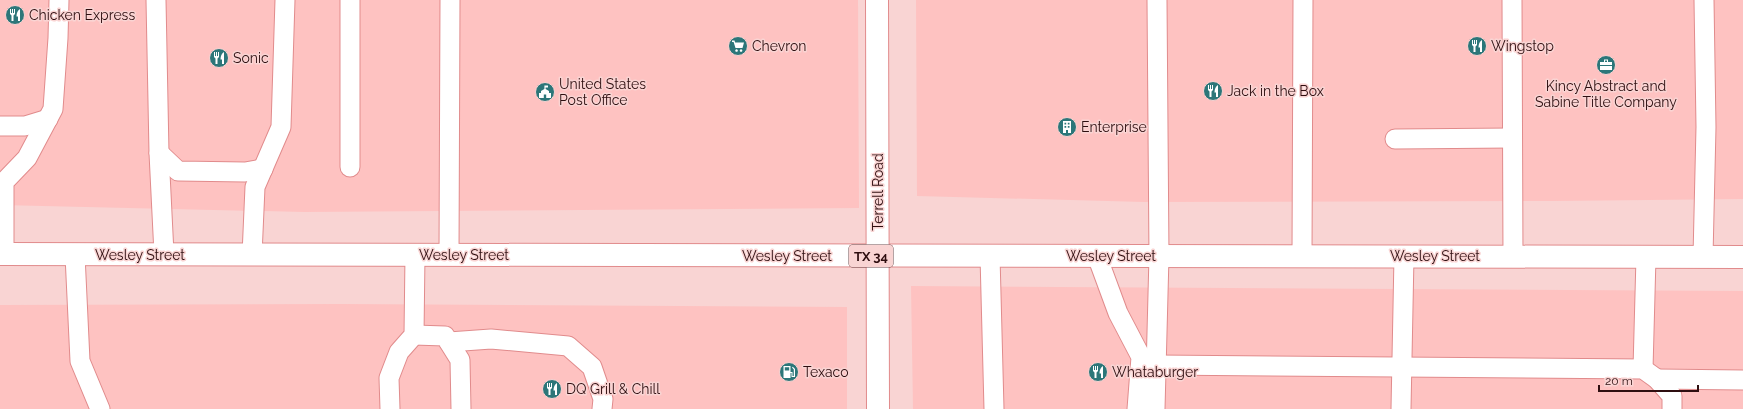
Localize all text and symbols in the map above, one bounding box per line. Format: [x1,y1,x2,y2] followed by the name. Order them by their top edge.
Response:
[4,4,26,26] restaurant icon: Chicken Express
[29,7,135,23] place label: Chicken Express
[727,35,749,57] supermarket icon: Chevron
[1466,35,1488,57] restaurant icon: Wingstop
[752,38,806,54] place label: Chevron
[1491,38,1554,54] place label: Wingstop
[208,47,230,69] restaurant icon: Sonic
[233,50,269,66] place label: Sonic
[1595,54,1617,76] office icon: Kincy Abstract and Sabine Title Company
[559,76,646,108] place label: United States Post Office
[1535,78,1677,110] place label: Kincy Abstract and Sabine Title Company
[1202,80,1224,102] restaurant icon: Jack in the Box
[534,81,556,103] public building icon: United States Post Office
[1227,83,1324,99] place label: Jack in the Box
[1056,116,1078,138] building icon: Enterprise
[1081,119,1147,135] place label: Enterprise
[870,153,886,231] street label: Terrell Road
[849,245,893,267] road number: TX 34
[95,247,185,263] street label: Wesley Street
[419,247,509,263] street label: Wesley Street
[742,248,832,264] street label: Wesley Street
[1066,248,1156,264] street label: Wesley Street
[1390,248,1480,264] street label: Wesley Street
[778,361,800,383] fuel station icon: Texaco
[1087,361,1109,383] restaurant icon: Whataburger
[803,364,848,380] place label: Texaco
[1112,364,1198,380] place label: Whataburger
[1599,367,1698,393] scale bar
[1605,374,1633,388] text: 20 m
[541,378,563,400] restaurant icon: DQ Grill & Chill
[566,381,660,397] place label: DQ Grill & Chill

